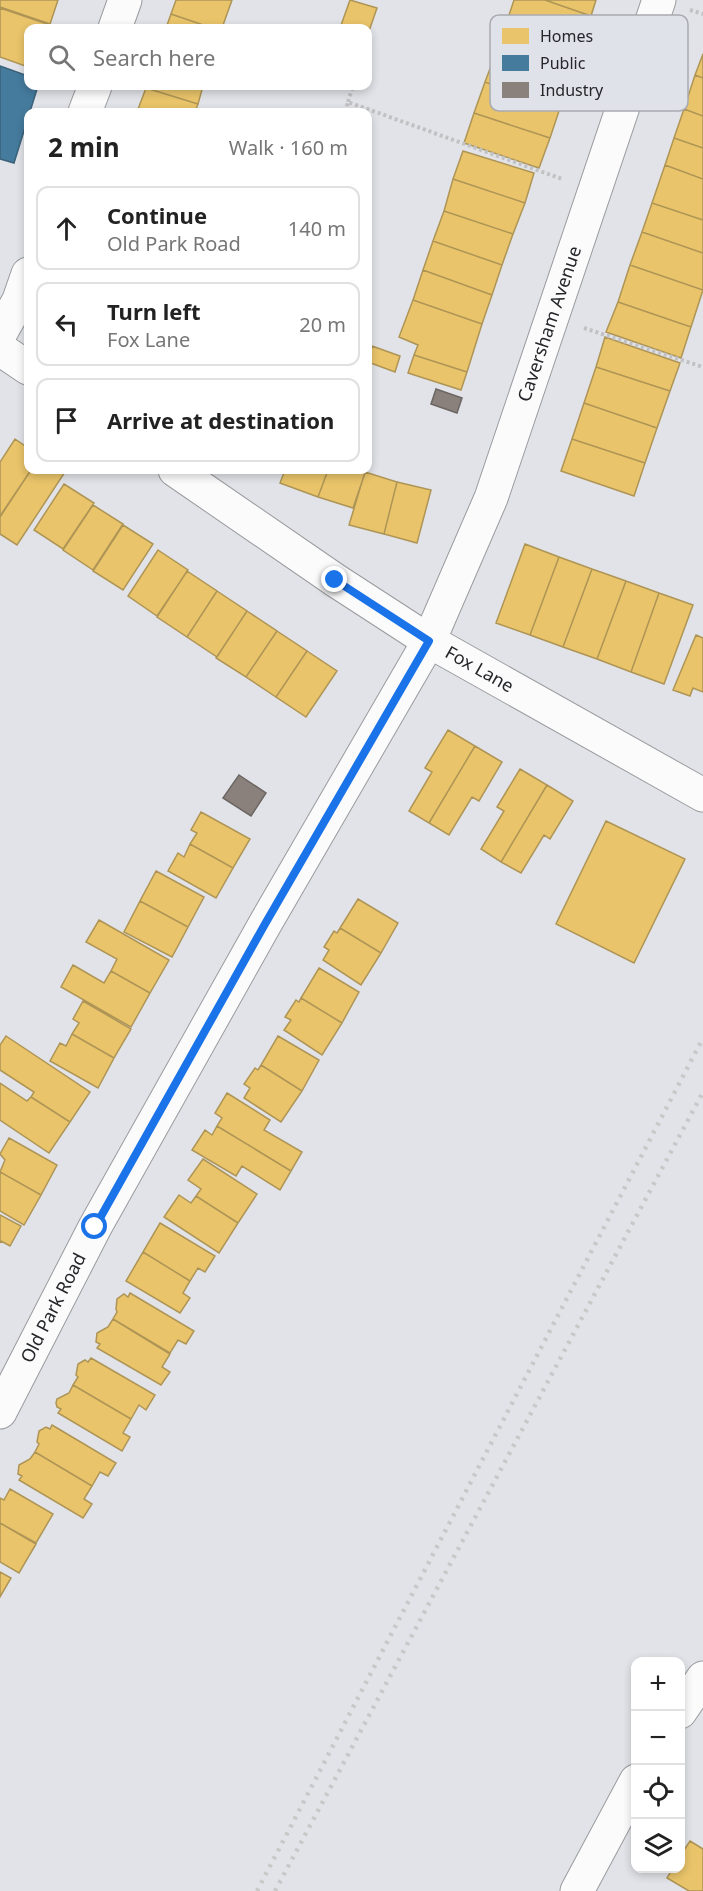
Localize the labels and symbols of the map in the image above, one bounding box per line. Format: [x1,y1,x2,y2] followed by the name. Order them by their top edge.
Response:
[490,15,688,111] legend
[540,25,593,47] text: Homes
[540,52,586,74] text: Public
[540,79,604,101] text: Industry
[511,243,586,405] street label: Caversham Avenue
[321,566,347,592] route end
[441,640,518,697] street label: Fox Lane
[81,1213,107,1239] route start
[14,1248,91,1367] street label: Old Park Road

